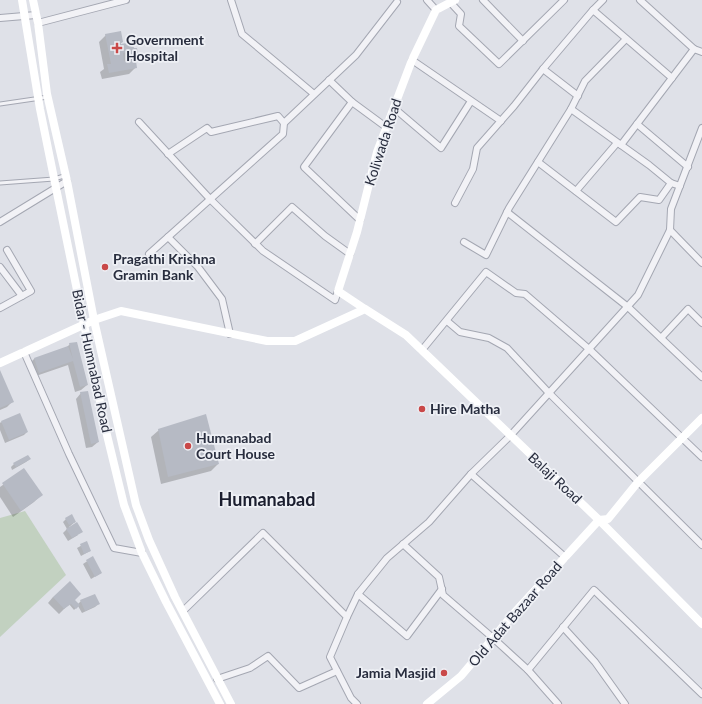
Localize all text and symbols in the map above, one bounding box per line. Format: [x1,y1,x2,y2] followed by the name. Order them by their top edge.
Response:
[126,31,205,64] place label: Government Hospital
[111,42,123,54] marker: Government Hospital
[360,96,405,188] street label: Koliwada Road
[113,250,216,283] place label: Pragathi Krishna Gramin Bank
[100,262,110,272] marker: Pragathi Krishna Gramin Bank
[69,288,116,434] street label: Bidar - Humnabad Road
[430,400,500,417] place label: Hire Matha
[417,404,427,414] marker: Hire Matha
[196,429,276,462] place label: Humanabad Court House
[183,441,193,451] marker: Humanabad Court House
[525,448,586,507] street label: Balaji Road
[219,488,315,510] district label: Humanabad
[464,558,565,670] street label: Old Adat Bazaar Road
[356,664,436,681] place label: Jamia Masjid
[439,668,449,678] marker: Jamia Masjid

